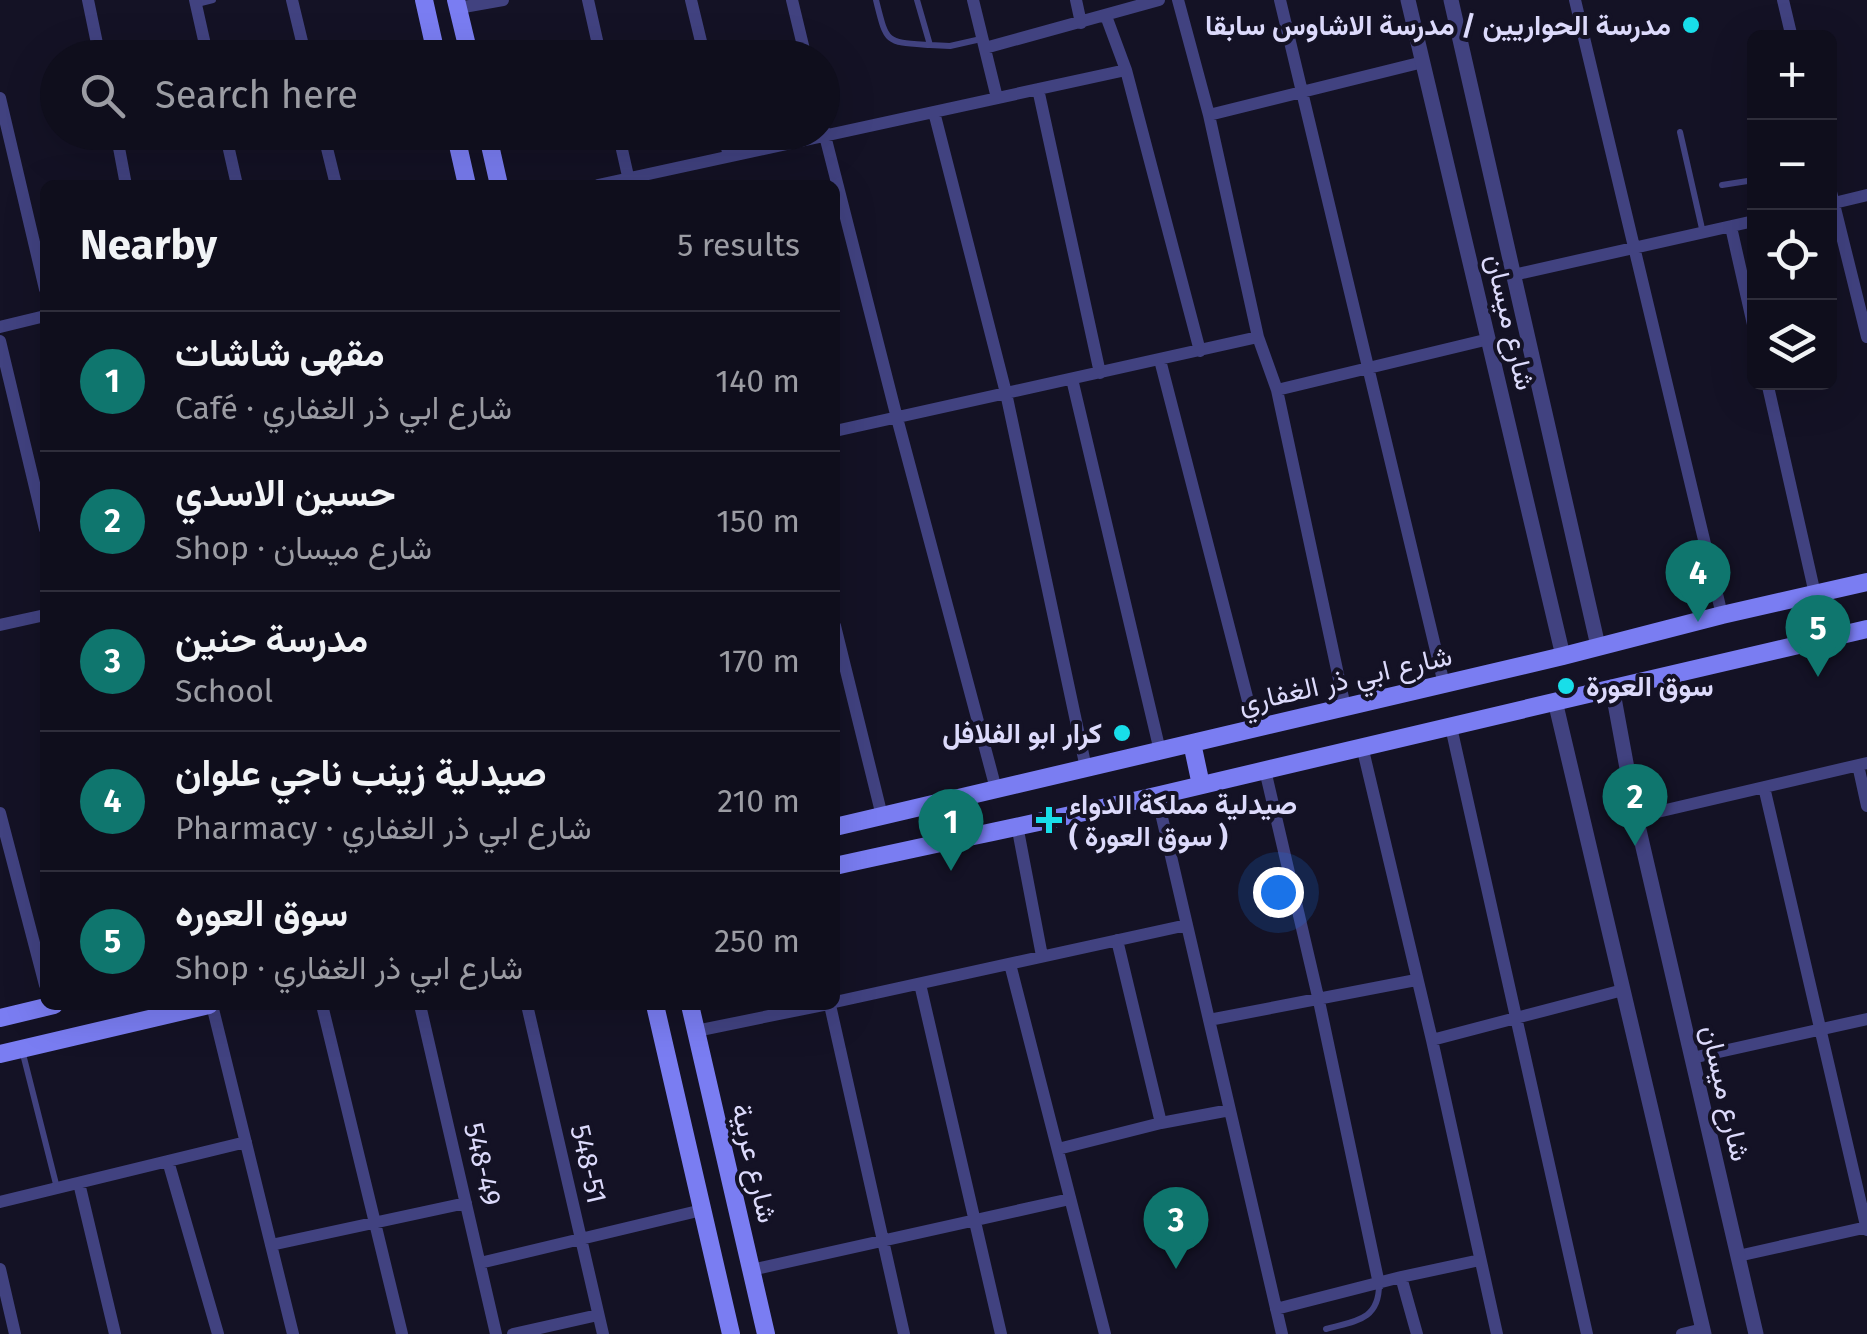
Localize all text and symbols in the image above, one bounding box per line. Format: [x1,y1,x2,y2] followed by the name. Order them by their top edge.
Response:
[1205,9,1671,43] place label: مدرسة الحواريين / مدرسة الاشاوس سابقا
[1680,14,1702,36] marker: مدرسة الحواريين / مدرسة الاشاوس سابقا
[1747,30,1837,390] map controls
[1747,30,1837,120] button: +
[40,40,840,150] search box
[75,68,130,123] icon: search
[155,72,358,118] text: Search here
[1747,120,1837,210] button: −
[1747,210,1837,300] button: locate
[80,220,217,270] text: Nearby
[677,226,800,264] text: 5 results
[1477,251,1542,394] street label: شارع ميسان
[1747,300,1837,390] button: layers
[175,330,385,376] text: مقهى شاشات
[105,362,120,400] text: 1
[715,362,800,400] text: 140 m
[175,389,512,427] text: Café · شارع ابي ذر الغفاري
[175,470,395,516] text: حسين الاسدي
[104,502,121,540] text: 2
[716,502,800,540] text: 150 m
[175,529,432,567] text: Shop · شارع ميسان
[1666,540,1730,622] pin: 4
[1786,594,1850,677] pin: 5
[175,616,368,662] text: مدرسة حنين
[1235,639,1457,726] street label: شارع ابي ذر الغفاري
[104,642,121,680] text: 3
[719,642,800,680] text: 170 m
[1586,670,1713,704] place label: سوق العورة
[175,672,273,710] text: School
[1555,675,1577,697] marker: سوق العورة
[942,717,1102,751] place label: كرار ابو الفلافل
[1111,722,1133,744] marker: كرار ابو الفلافل
[175,750,547,796] text: صيدلية زينب ناجي علوان
[1602,764,1668,846] pin: 2
[103,782,122,820] text: 4
[717,782,800,820] text: 210 m
[918,788,984,871] pin: 1
[1069,788,1297,854] place label: صيدلية مملكة الدواء ( سوق العورة )
[175,809,591,847] text: Pharmacy · شارع ابي ذر الغفاري
[1038,809,1060,831] marker: صيدلية مملكة الدواء ( سوق العورة )
[1253,867,1304,918] your location
[175,890,348,936] text: سوق العوره
[104,922,121,960] text: 5
[714,922,800,960] text: 250 m
[175,949,523,987] text: Shop · شارع ابي ذر الغفاري
[1692,1022,1757,1165] street label: شارع ميسان
[723,1100,784,1226] street label: شارع عربية
[457,1119,508,1209] street label: 548-49
[563,1121,614,1207] street label: 548-51
[1144,1186,1208,1269] pin: 3

